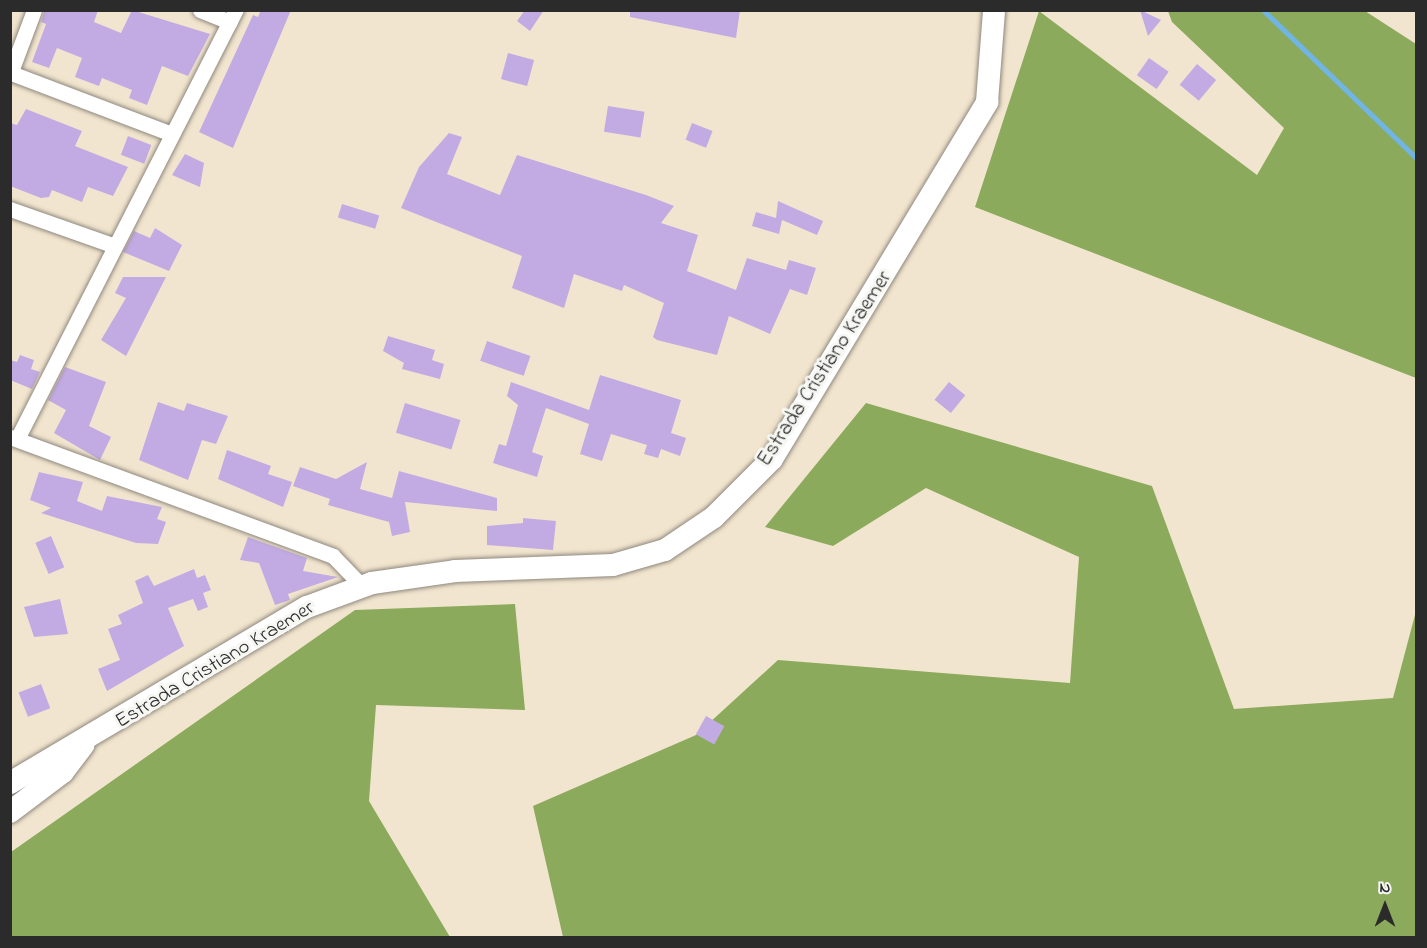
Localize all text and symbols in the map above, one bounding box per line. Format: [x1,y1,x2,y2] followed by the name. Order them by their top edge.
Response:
[752,267,898,471] street label: Estrada Cristiano Kraemer
[111,596,319,734] street label: Estrada Cristiano Kraemer
[1355,876,1415,936] north arrow
[1380,876,1390,900] text: N

